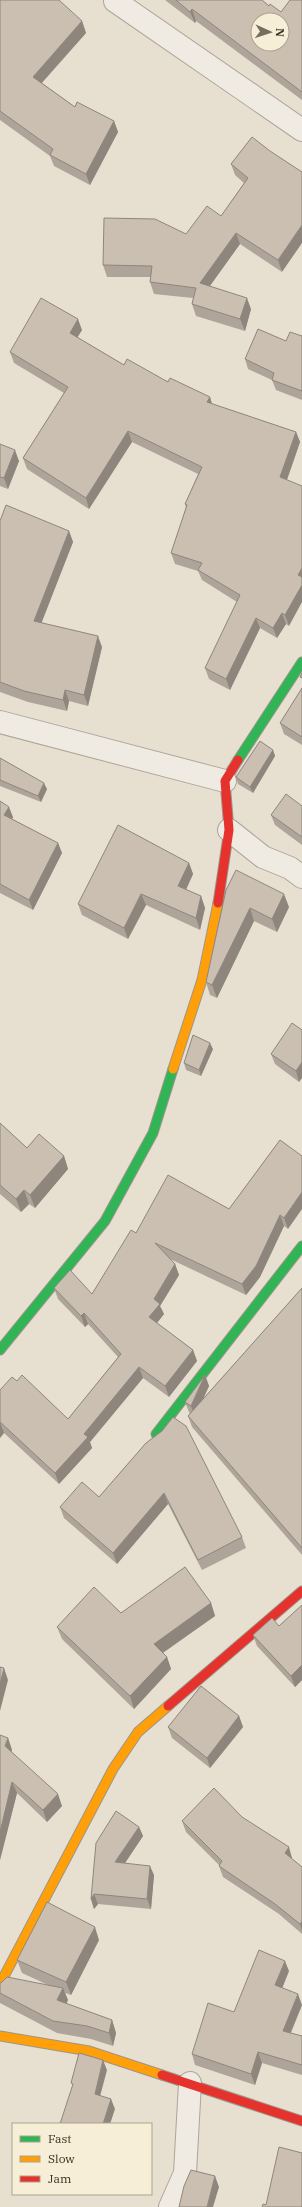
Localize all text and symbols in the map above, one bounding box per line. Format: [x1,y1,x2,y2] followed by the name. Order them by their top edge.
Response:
[250,12,290,52] north arrow
[273,28,287,38] text: N
[12,2123,152,2195] legend
[48,2131,72,2146] text: Fast
[48,2151,75,2166] text: Slow
[48,2171,72,2186] text: Jam

